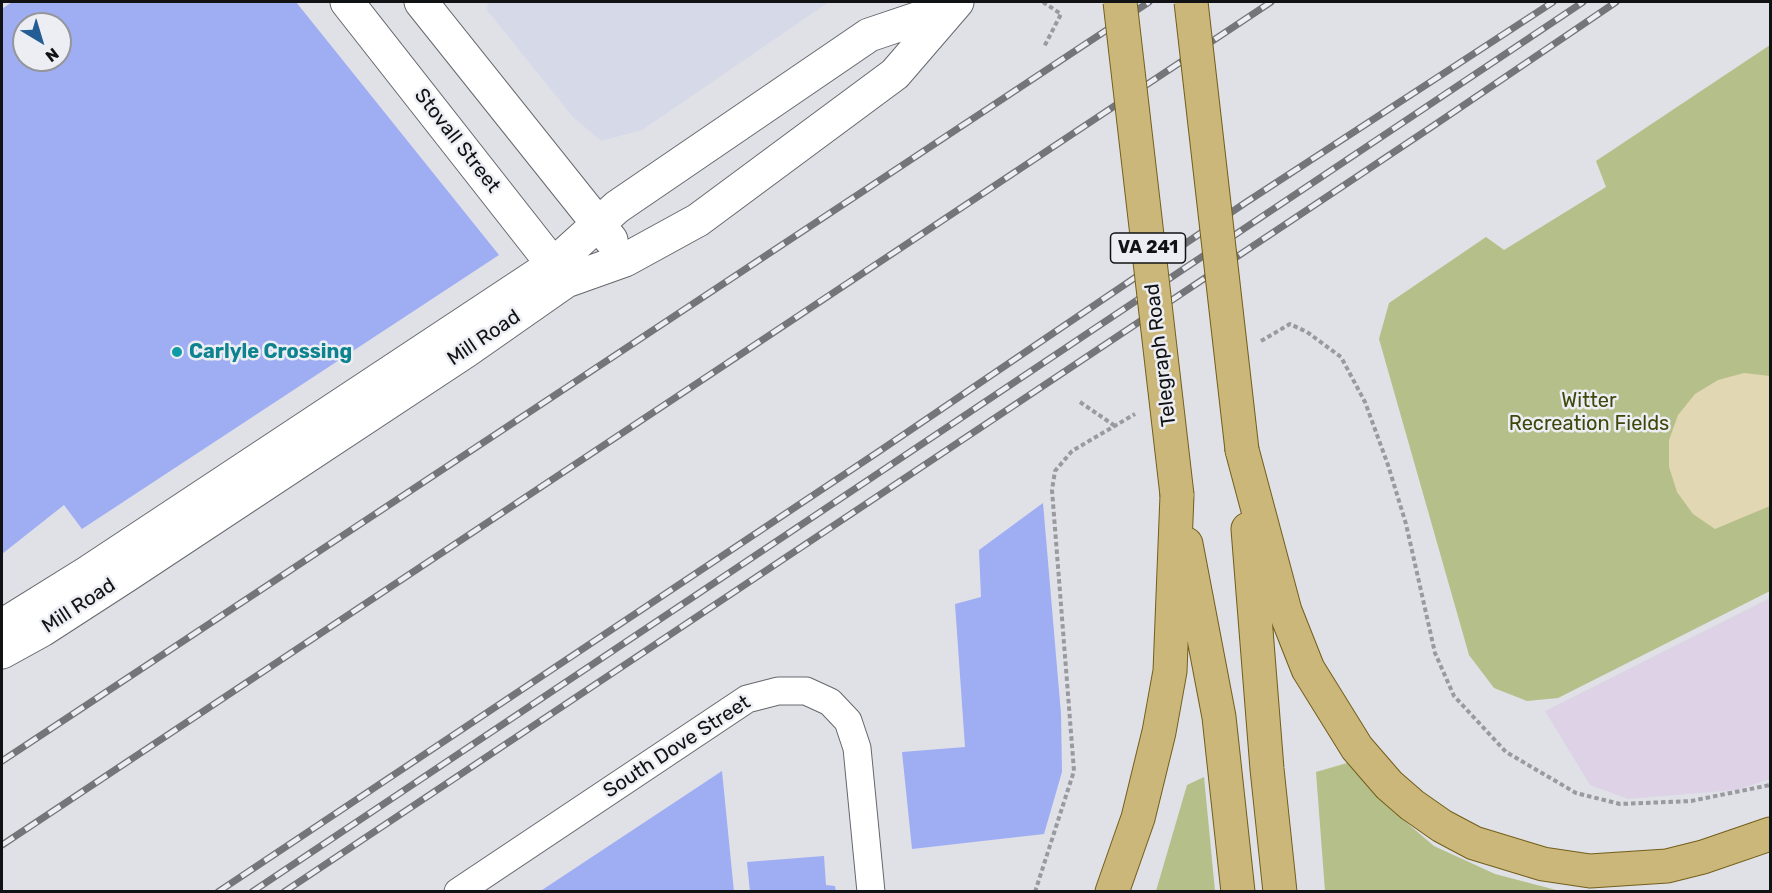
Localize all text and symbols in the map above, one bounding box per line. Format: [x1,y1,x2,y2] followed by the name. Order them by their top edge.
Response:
[12,12,72,72] north arrow
[42,44,63,66] text: N
[409,84,505,198] street label: Stovall Street
[1110,233,1186,263] road number: VA 241
[1140,282,1182,428] street label: Telegraph Road
[443,305,525,371] street label: Mill Road
[189,340,352,364] place label: Carlyle Crossing
[170,345,184,359] marker: Carlyle Crossing
[1509,389,1669,436] park label: Witter Recreation Fields
[38,573,120,639] street label: Mill Road
[599,691,755,803] street label: South Dove Street

